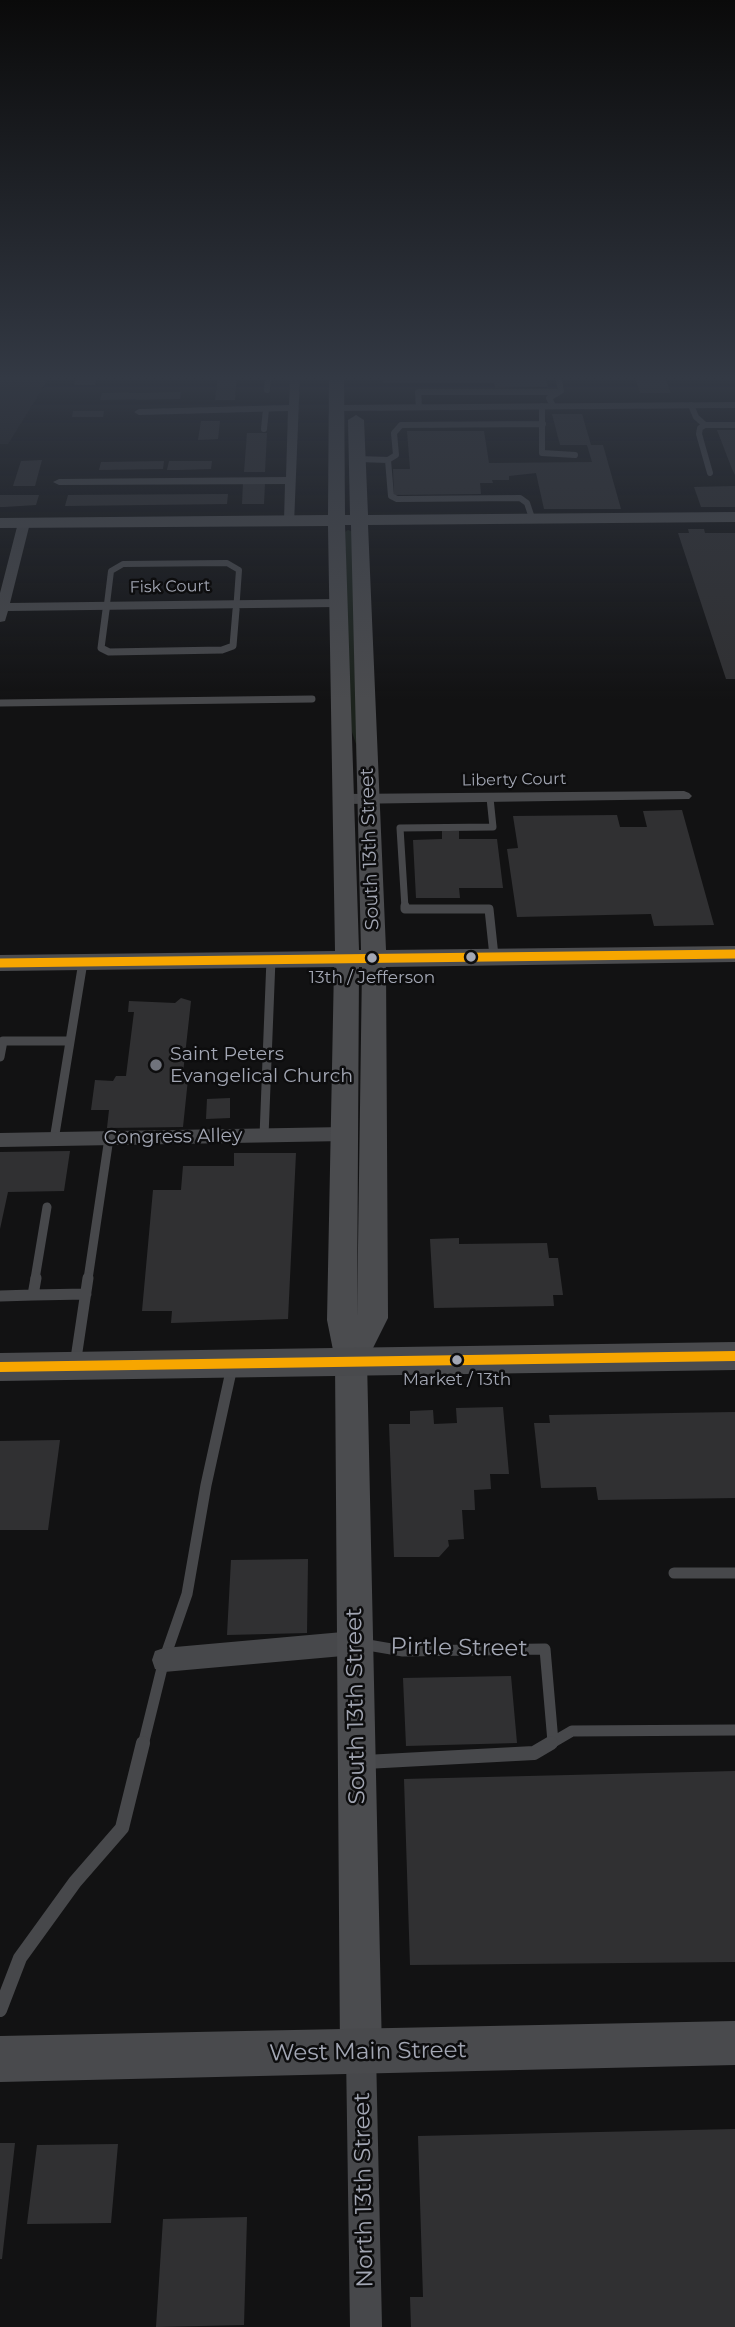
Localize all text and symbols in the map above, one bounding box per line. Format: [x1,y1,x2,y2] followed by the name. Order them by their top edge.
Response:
[129,577,211,597] street label: Fisk Court
[356,767,384,931] street label: South 13th Street
[462,769,566,791] street label: Liberty Court
[464,950,478,964] unlabelled marker
[365,951,379,965] marker: 13th / Jefferson
[309,968,435,988] place label: 13th / Jefferson
[170,1043,353,1087] place label: Saint Peters Evangelical Church
[148,1057,164,1073] marker: Saint Peters Evangelical Church
[103,1124,243,1150] street label: Congress Alley
[450,1353,464,1367] marker: Market / 13th
[403,1370,511,1390] place label: Market / 13th
[340,1607,372,1805] street label: South 13th Street
[390,1633,528,1663] street label: Pirtle Street
[269,2036,467,2068] street label: West Main Street
[348,2092,380,2288] street label: North 13th Street

